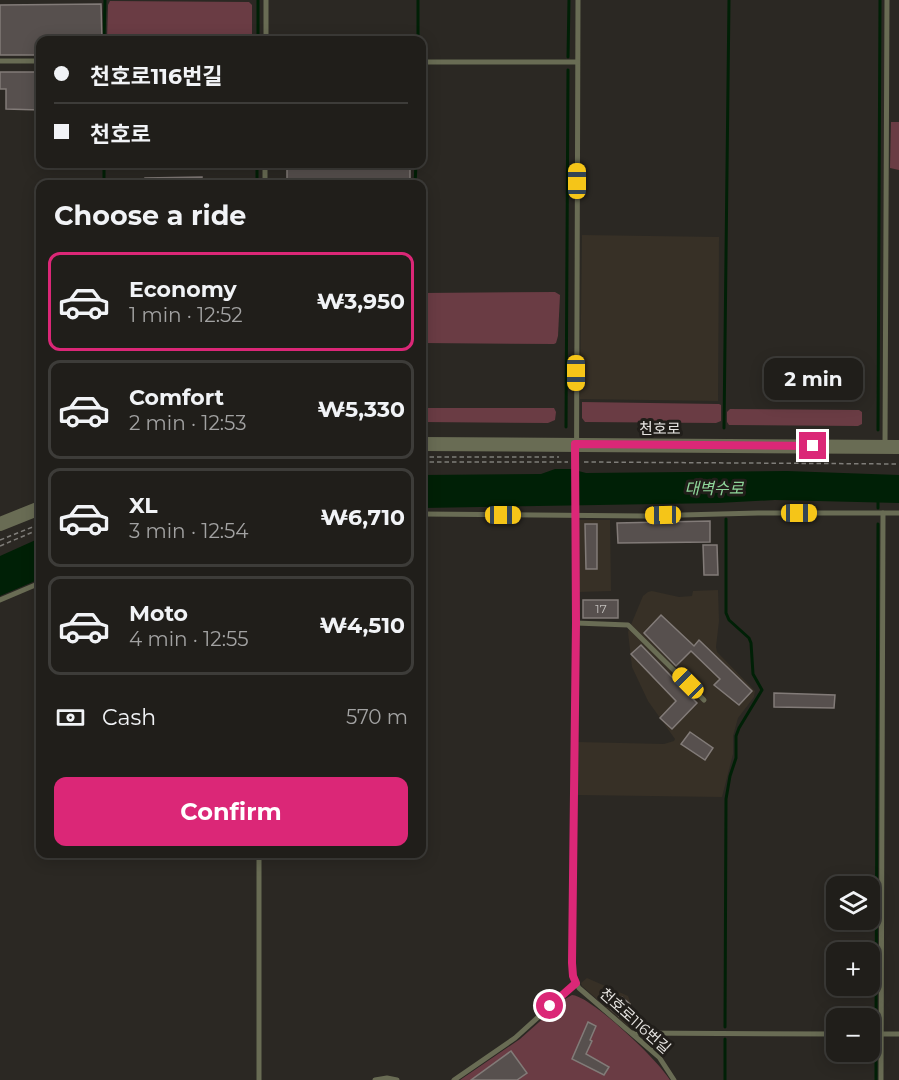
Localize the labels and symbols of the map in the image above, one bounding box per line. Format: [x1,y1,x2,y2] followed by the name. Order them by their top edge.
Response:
[568,163,586,199] car
[567,355,585,391] car
[764,359,862,401] callout: 2 min
[639,419,681,438] street label: 천호로
[799,432,826,459] route end
[685,479,745,498] water label: 대벽수로
[781,504,817,522] car
[485,506,521,524] car
[645,506,681,524] car
[595,601,607,616] house number: 17
[669,664,707,702] car
[596,984,675,1057] street label: 천호로116번길
[536,992,563,1019] route start

